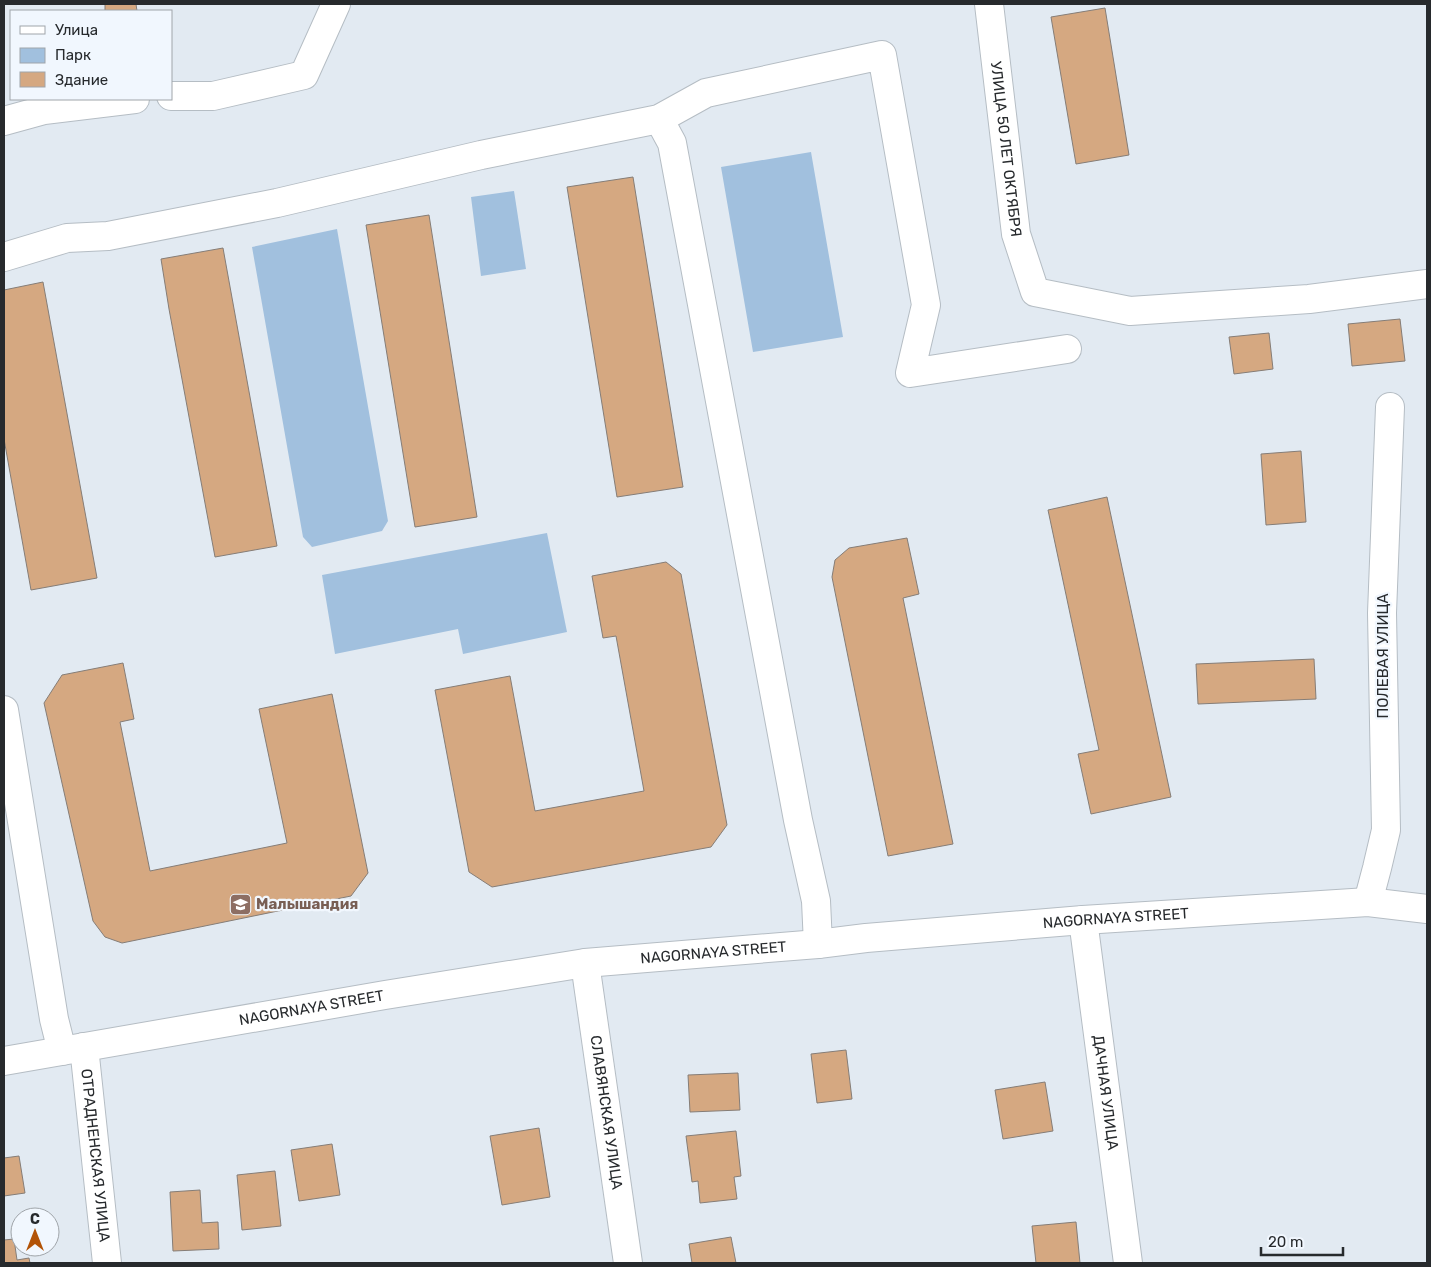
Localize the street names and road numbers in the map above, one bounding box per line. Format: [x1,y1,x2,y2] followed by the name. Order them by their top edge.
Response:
[987,60,1025,238] street label: УЛИЦА 50 ЛЕТ ОКТЯБРЯ
[1374,593,1392,719] street label: ПОЛЕВАЯ УЛИЦА
[1042,904,1190,932] street label: NAGORNAYA STREET
[640,938,787,967] street label: NAGORNAYA STREET
[238,986,385,1029] street label: NAGORNAYA STREET
[586,1034,626,1191] street label: СЛАВЯНСКАЯ УЛИЦА
[1089,1034,1122,1151] street label: ДАЧНАЯ УЛИЦА
[77,1068,114,1243] street label: ОТРАДНЕНСКАЯ УЛИЦА

